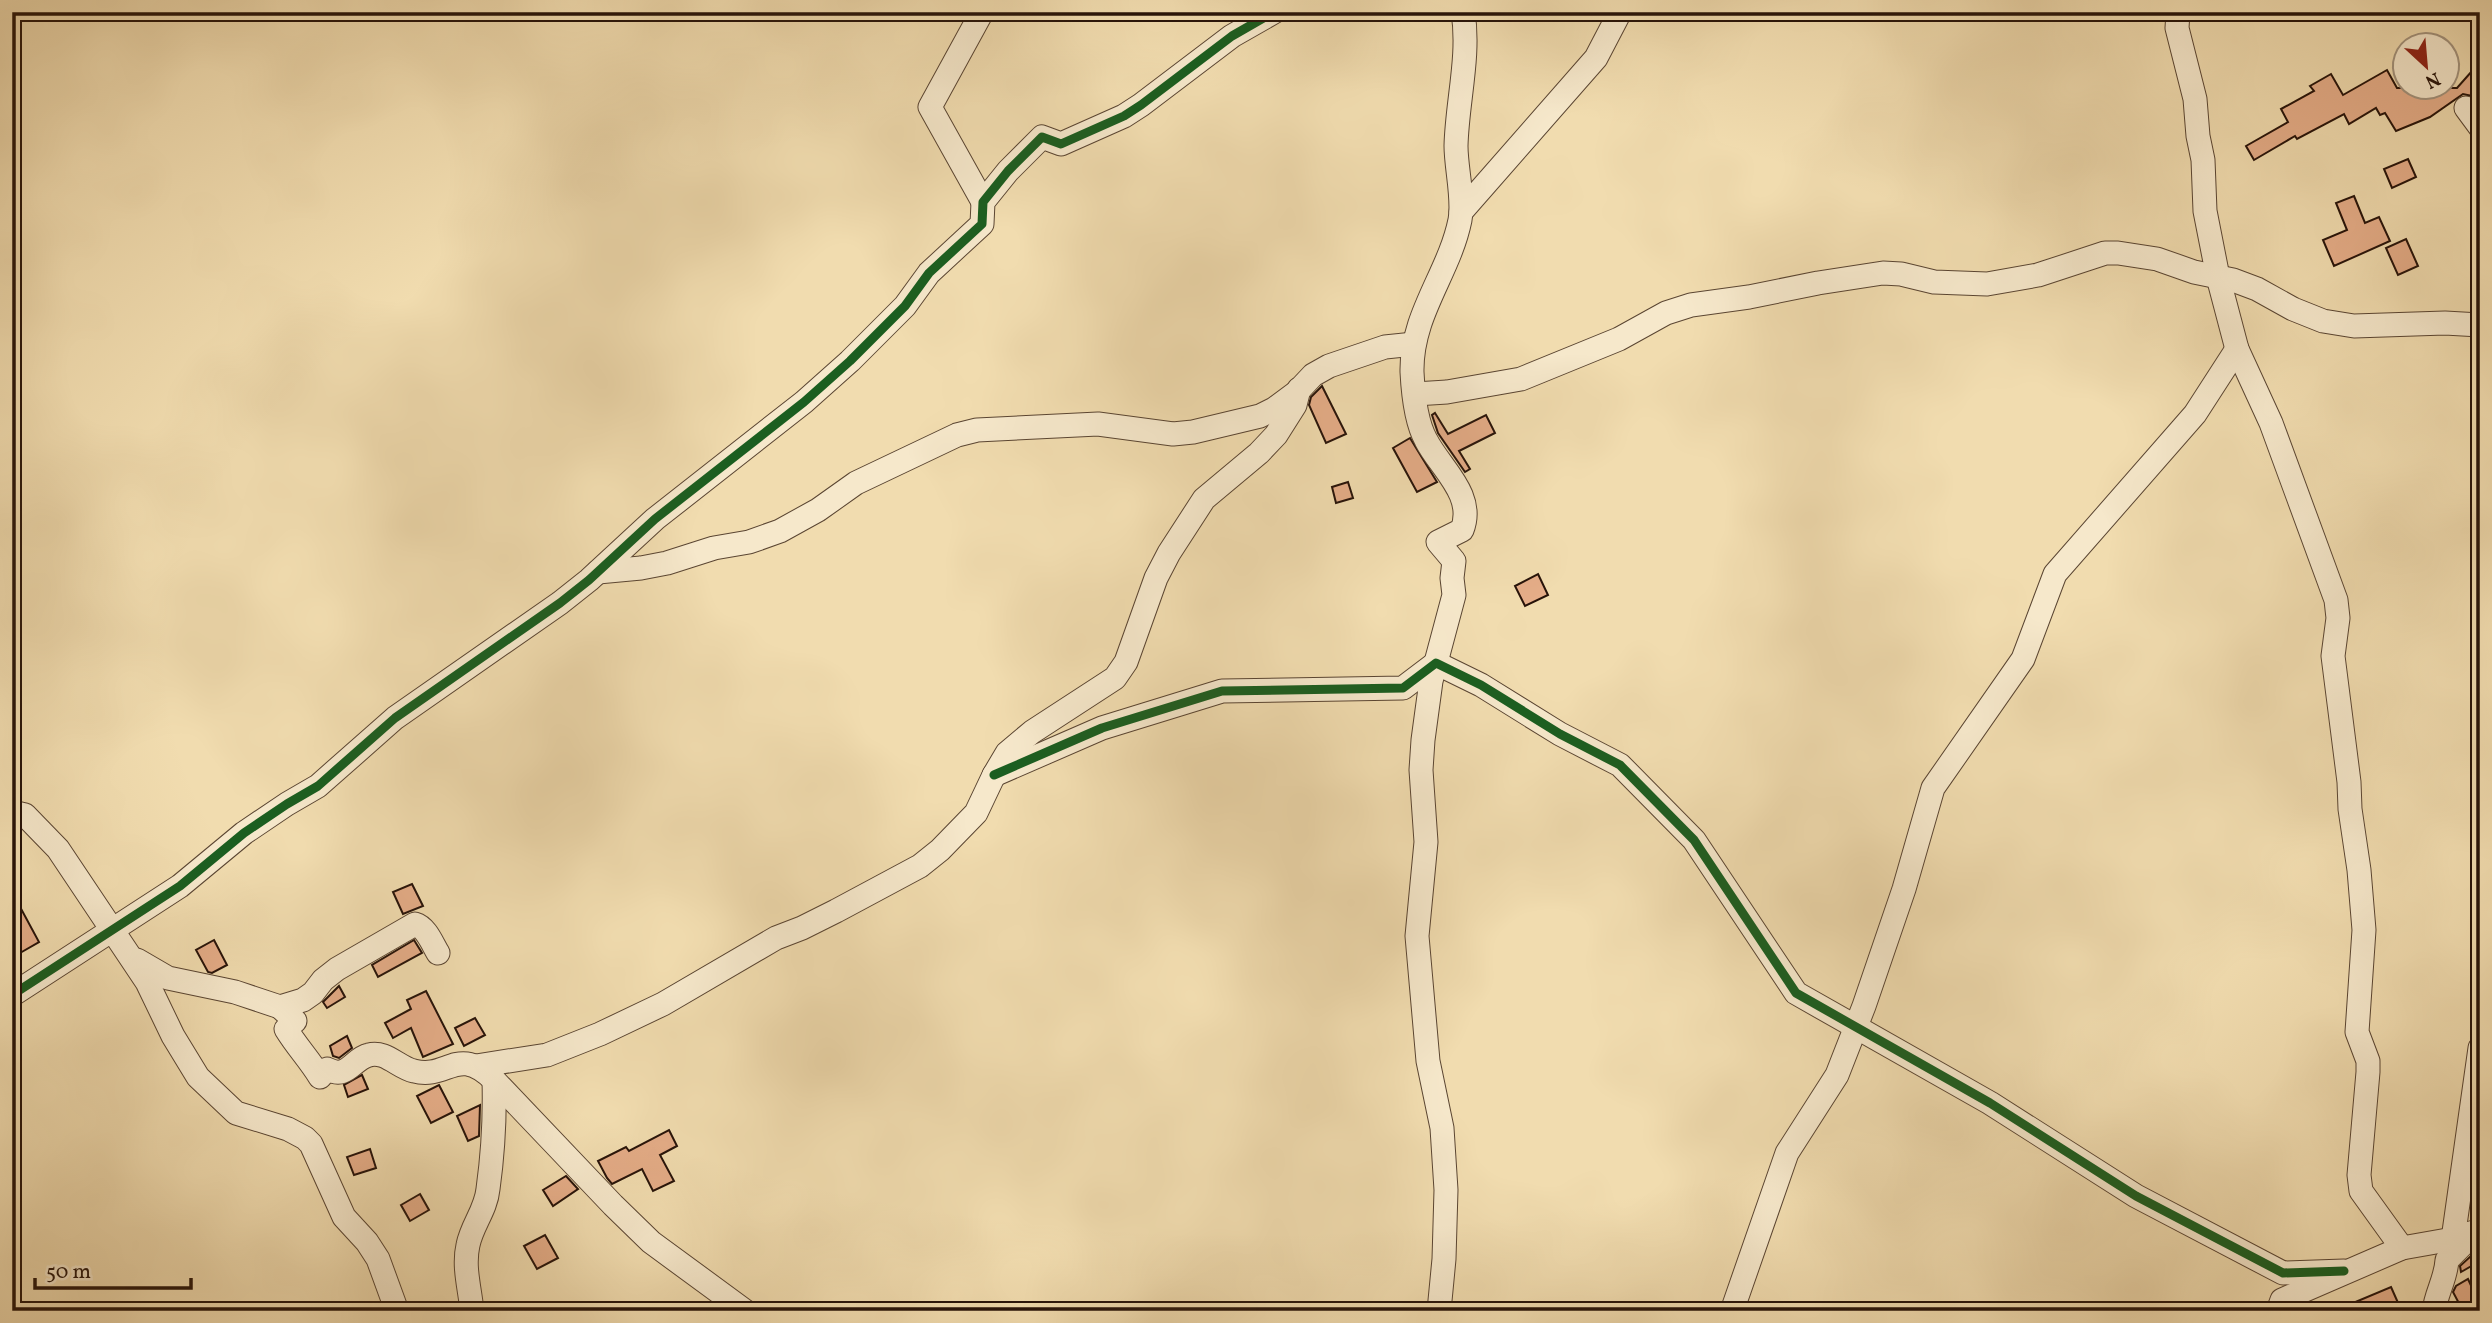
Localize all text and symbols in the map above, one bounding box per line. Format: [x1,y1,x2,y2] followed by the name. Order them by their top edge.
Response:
[2390,32,2460,102] north arrow
[2420,65,2444,94] text: N
[35,1246,191,1290] scale bar
[46,1258,91,1287] text: 50 m

